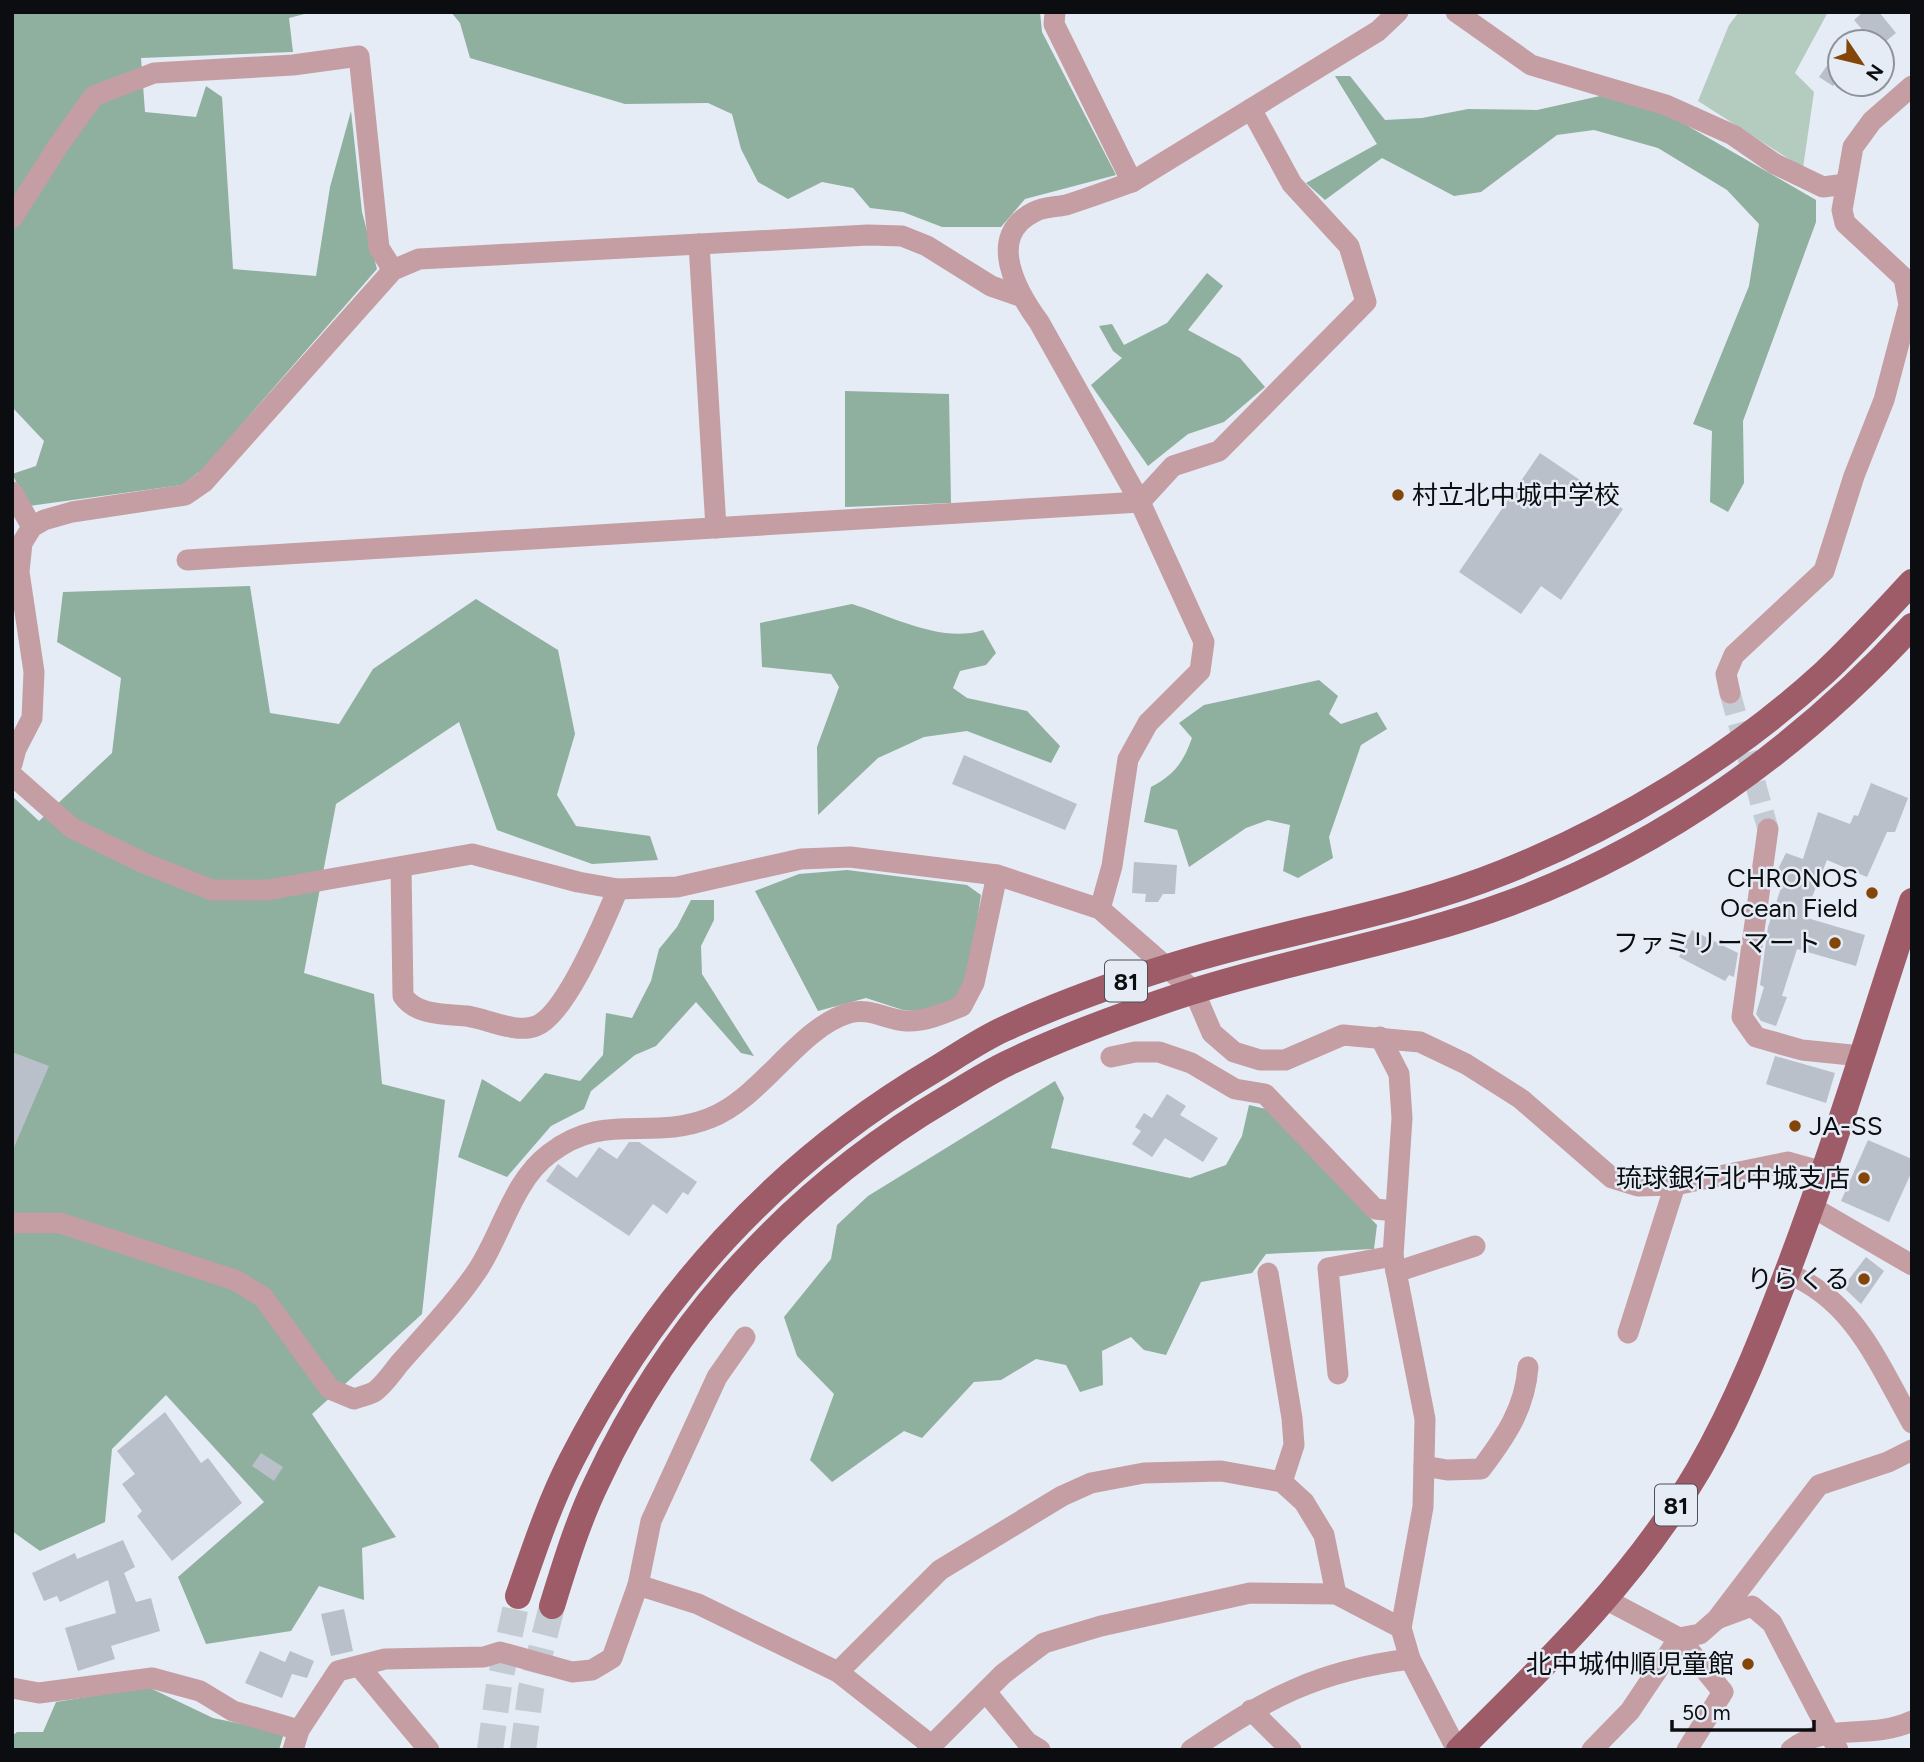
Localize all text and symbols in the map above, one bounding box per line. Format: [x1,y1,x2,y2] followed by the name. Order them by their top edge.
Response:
[1826,28,1896,98] north arrow
[1861,60,1888,85] text: N
[1412,479,1620,511] place label: 村立北中城中学校
[1390,487,1406,503] marker: 村立北中城中学校
[1720,862,1858,924] place label: CHRONOS Ocean Field
[1864,885,1880,901] marker: CHRONOS Ocean Field
[1613,927,1821,959] place label: ファミリーマート
[1827,935,1843,951] marker: ファミリーマート
[1105,960,1147,1001] road number: 81
[1809,1110,1883,1142] place label: JA-SS
[1787,1118,1803,1134] marker: JA-SS
[1616,1162,1850,1194] place label: 琉球銀行北中城支店
[1856,1170,1872,1186] marker: 琉球銀行北中城支店
[1747,1263,1850,1295] place label: りらくる
[1856,1271,1872,1287] marker: りらくる
[1655,1484,1697,1526] road number: 81
[1526,1648,1734,1680] place label: 北中城仲順児童館
[1740,1656,1756,1672] marker: 北中城仲順児童館
[1672,1688,1814,1732] scale bar
[1682,1700,1731,1725] text: 50 m

